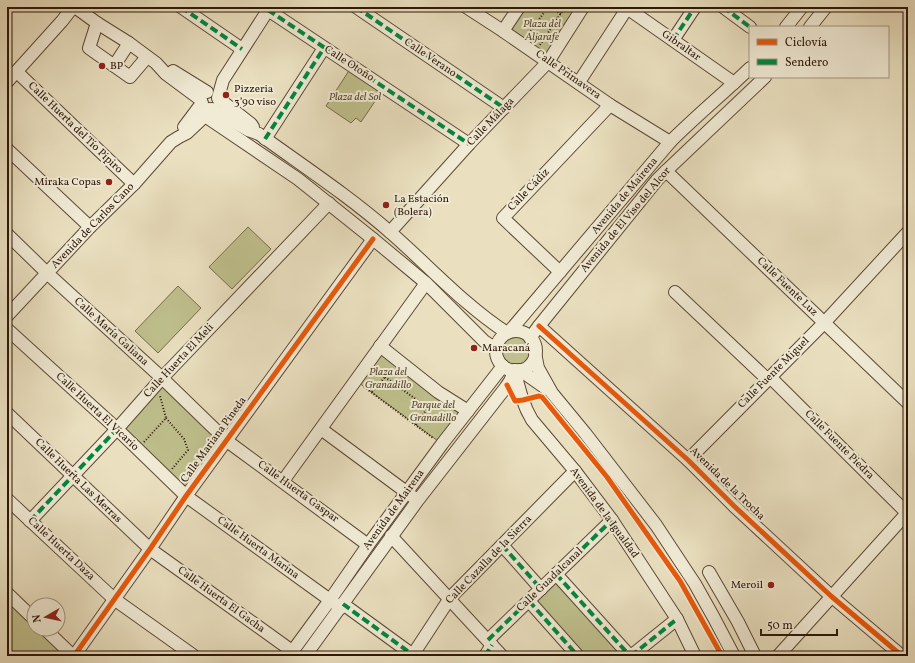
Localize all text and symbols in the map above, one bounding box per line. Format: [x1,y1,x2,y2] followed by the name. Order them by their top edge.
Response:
[523,17,561,45] park label: Plaza del Aljarafe
[749,26,889,78] legend
[658,27,704,65] street label: Gibraltar
[401,35,459,81] street label: Calle Verano
[785,35,827,51] text: Ciclovía
[321,42,377,86] street label: Calle Otoño
[532,47,604,103] street label: Calle Primavera
[785,55,828,71] text: Sendero
[110,59,123,74] place label: BP
[97,61,107,71] marker: BP
[24,79,126,177] street label: Calle Huerta del Tío Pipiro
[234,82,276,110] place label: Pizzeria 3’90 viso
[221,90,231,100] marker: Pizzeria 3’90 viso
[329,90,382,105] park label: Plaza del Sol
[464,94,518,150] street label: Calle Málaga
[588,154,662,238] street label: Avenida de Mairena
[577,164,675,276] street label: Avenida de El Viso del Alcor
[505,165,554,215] street label: Calle Cádiz
[34,175,101,190] place label: Miraka Copas
[104,177,114,187] marker: Miraka Copas
[48,180,138,272] street label: Avenida de Carlos Cano
[394,192,450,220] place label: La Estación (Bolera)
[381,200,391,210] marker: La Estación (Bolera)
[753,254,821,320] street label: Calle Fuente Luz
[70,294,152,370] street label: Calle María Galiana
[141,321,217,401] street label: Calle Huerta El Meli
[735,334,813,412] street label: Calle Fuente Miguel
[482,341,531,356] place label: Maracaná
[469,343,479,353] marker: Maracaná
[365,365,411,393] park label: Plaza del Granadillo
[52,369,142,455] street label: Calle Huerta El Vicario
[178,393,251,486] street label: Calle Mariana Pineda
[410,398,456,426] park label: Parque del Granadillo
[801,407,877,483] street label: Calle Fuente Piedra
[31,435,125,527] street label: Calle Huerta Las Merras
[686,444,768,524] street label: Avenida de la Trocha
[254,457,342,527] street label: Calle Huerta Gaspar
[566,465,642,561] street label: Avenida de la Igualdad
[360,466,429,553] street label: Avenida de Mairena
[442,512,536,608] street label: Calle Cazalla de la Sierra
[214,513,303,583] street label: Calle Huerta Marina
[24,514,98,585] street label: Calle Huerta Daza
[513,544,587,616] street label: Calle Guadalcanal
[174,563,268,637] street label: Calle Huerta El Gacha
[731,578,763,593] place label: Meroil
[766,580,776,590] marker: Meroil
[26,597,66,637] north arrow
[761,611,837,637] scale bar
[30,613,46,623] text: N
[767,618,793,634] text: 50 m

